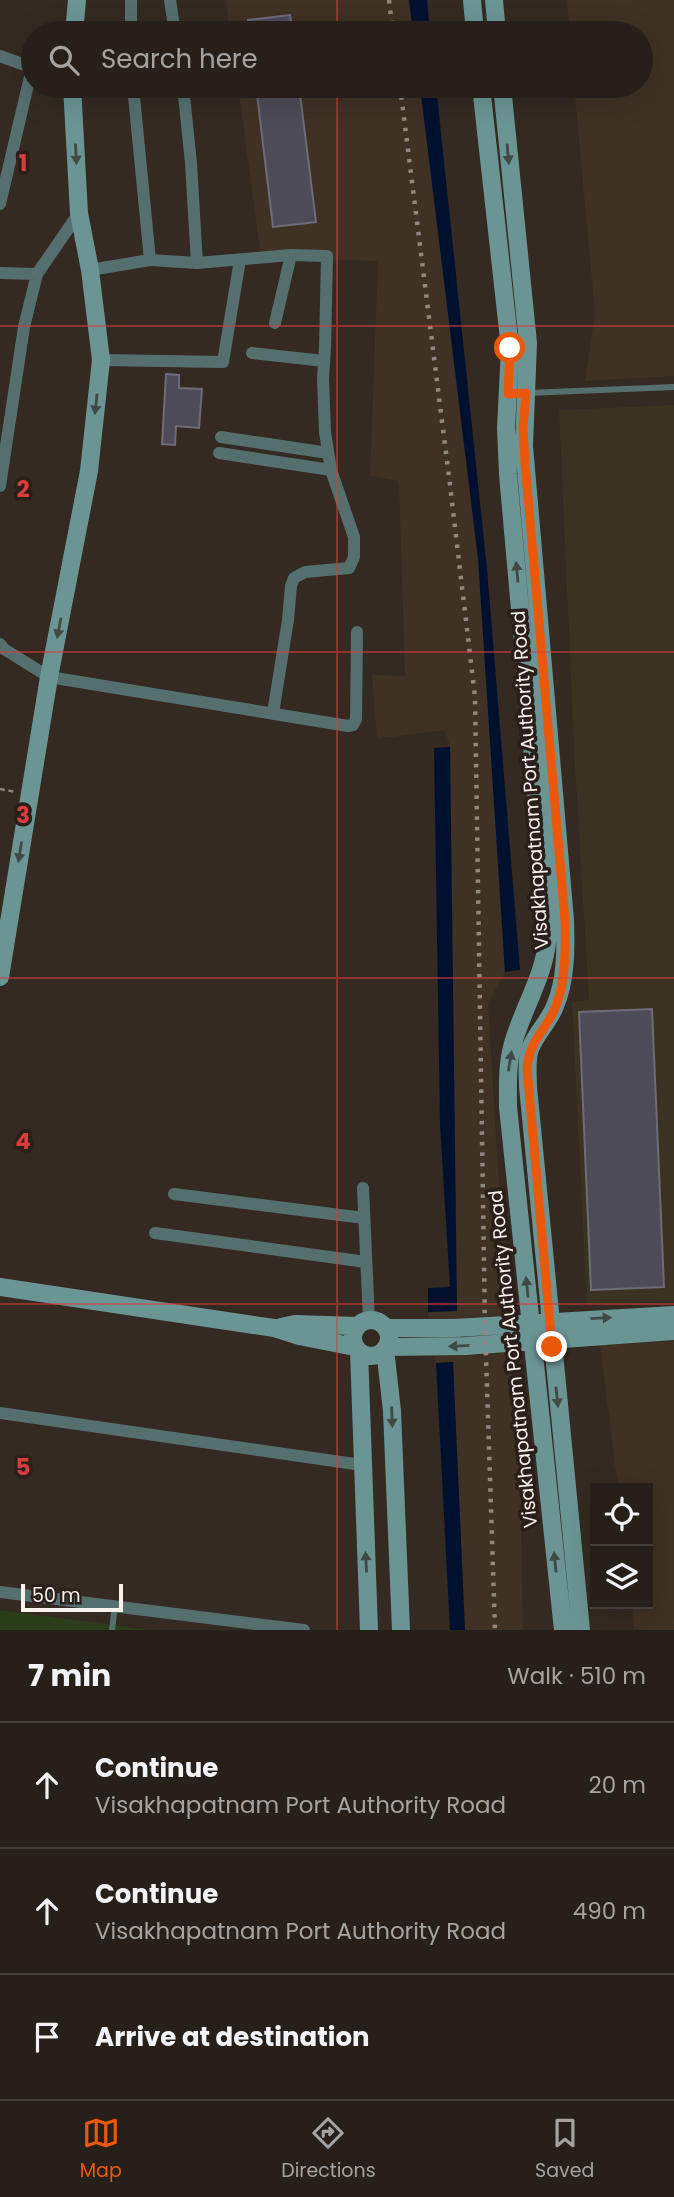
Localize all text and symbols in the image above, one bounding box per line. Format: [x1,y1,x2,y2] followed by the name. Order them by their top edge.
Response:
[21,21,653,98] search box
[45,41,83,79] icon: search
[101,41,258,77] text: Search here
[71,143,82,165] one-way arrow
[503,143,514,165] one-way arrow
[19,147,27,179] text: 1
[494,332,525,363] route start
[91,393,102,415] one-way arrow
[16,473,30,505] text: 2
[511,561,522,583] one-way arrow
[505,610,555,950] street label: Visakhapatnam Port Authority Road
[53,617,64,639] one-way arrow
[16,799,30,831] text: 3
[14,841,25,863] one-way arrow
[505,1050,516,1072] one-way arrow
[15,1125,31,1157] text: 4
[482,1189,544,1529] street label: Visakhapatnam Port Authority Road
[521,1276,532,1298] one-way arrow
[590,1313,612,1324] one-way arrow
[536,1331,567,1362] route end
[448,1341,470,1352] one-way arrow
[552,1386,563,1408] one-way arrow
[387,1406,398,1428] one-way arrow
[16,1451,30,1483] text: 5
[590,1483,653,1609] map controls
[590,1483,653,1546] button: locate
[590,1546,653,1609] button: layers
[361,1551,372,1573] one-way arrow
[550,1551,561,1573] one-way arrow
[21,1581,122,1613] scale bar
[32,1582,81,1609] text: 50 m
[28,1654,111,1697] text: 7 min
[507,1660,646,1692] text: Walk · 510 m
[95,1750,218,1786] text: Continue
[28,1766,66,1804] icon: ahead
[588,1769,646,1801] text: 20 m
[95,1789,506,1821] text: Visakhapatnam Port Authority Road
[95,1876,218,1912] text: Continue
[28,1892,66,1930] icon: ahead
[573,1895,646,1927] text: 490 m
[95,1915,506,1947] text: Visakhapatnam Port Authority Road
[28,2018,66,2056] icon: arrive
[95,2019,370,2055] text: Arrive at destination
[80,2114,122,2185] tab: Map
[281,2114,376,2185] tab: Directions
[535,2114,594,2185] tab: Saved

